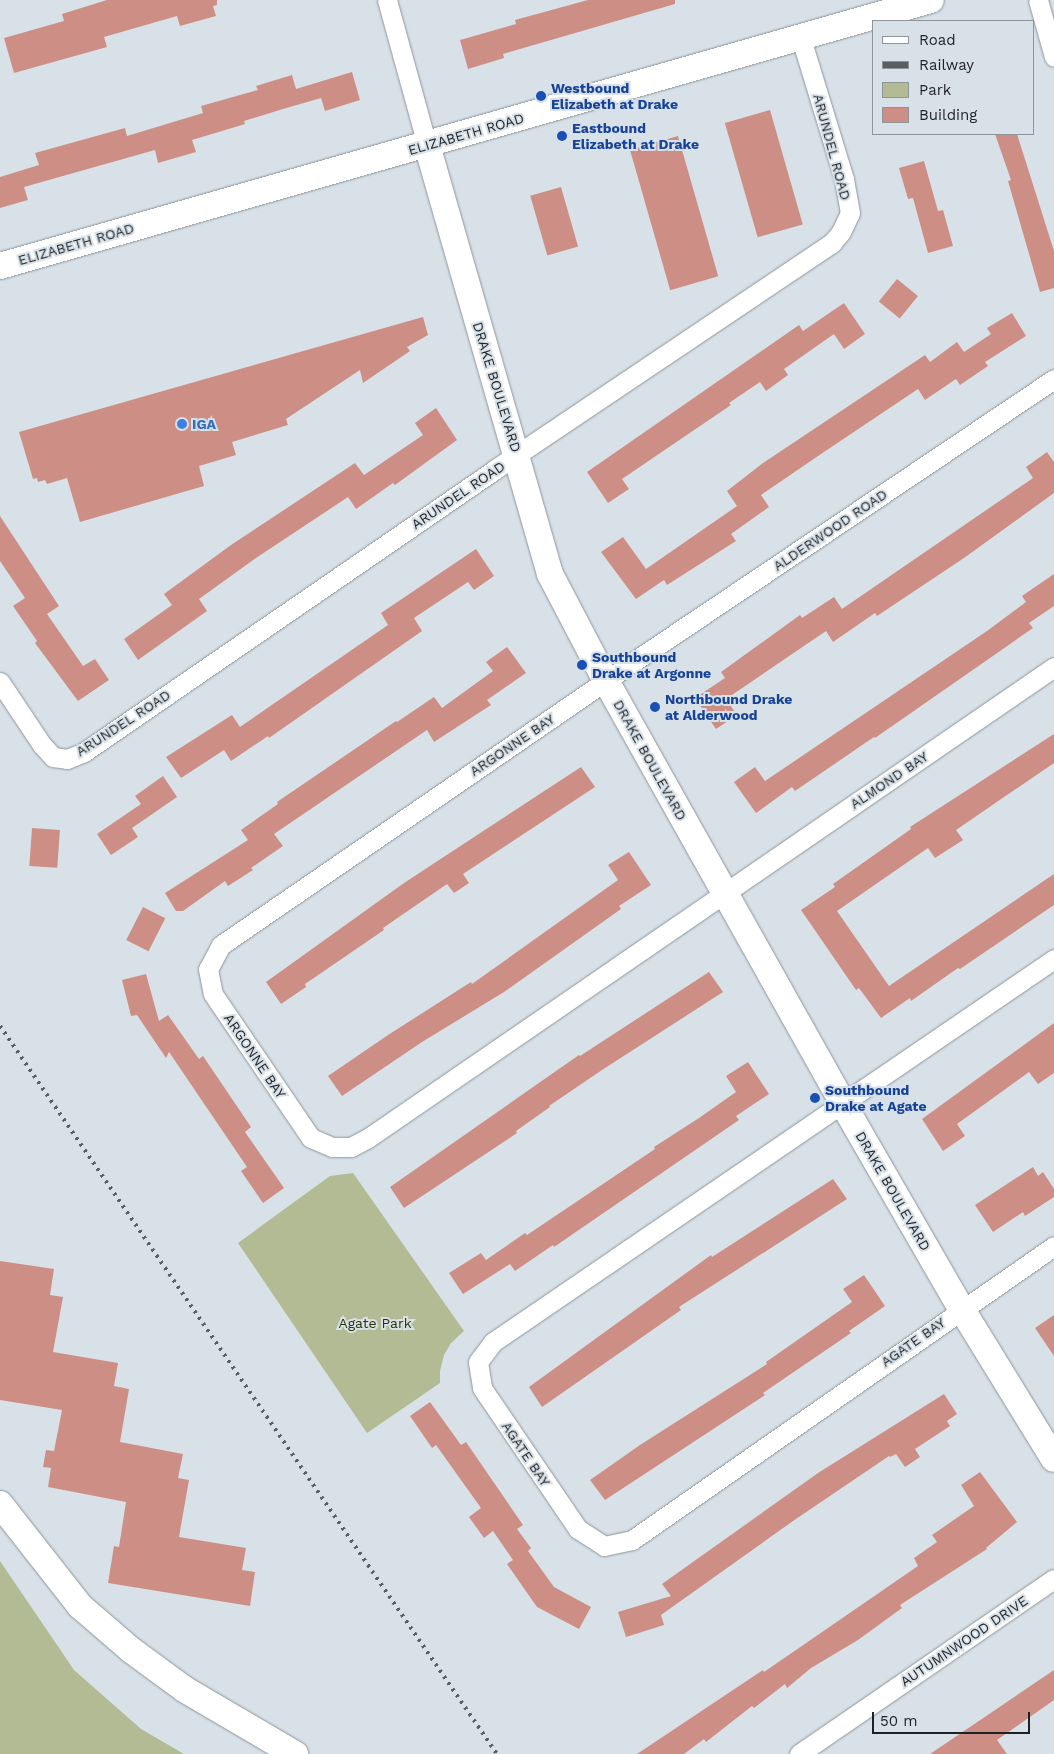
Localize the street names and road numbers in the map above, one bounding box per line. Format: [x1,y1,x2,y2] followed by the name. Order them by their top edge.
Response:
[810,92,854,202] street label: ARUNDEL ROAD
[406,109,526,159] street label: ELIZABETH ROAD
[16,219,136,269] street label: ELIZABETH ROAD
[469,320,525,454] street label: DRAKE BOULEVARD
[408,457,508,533] street label: ARUNDEL ROAD
[770,486,890,574] street label: ALDERWOOD ROAD
[72,686,174,760] street label: ARUNDEL ROAD
[610,697,690,823] street label: DRAKE BOULEVARD
[466,710,558,780] street label: ARGONNE BAY
[847,748,931,812] street label: ALMOND BAY
[220,1010,290,1102] street label: ARGONNE BAY
[852,1128,934,1254] street label: DRAKE BOULEVARD
[878,1314,948,1370] street label: AGATE BAY
[498,1418,554,1490] street label: AGATE BAY
[897,1592,1031,1690] street label: AUTUMNWOOD DRIVE

